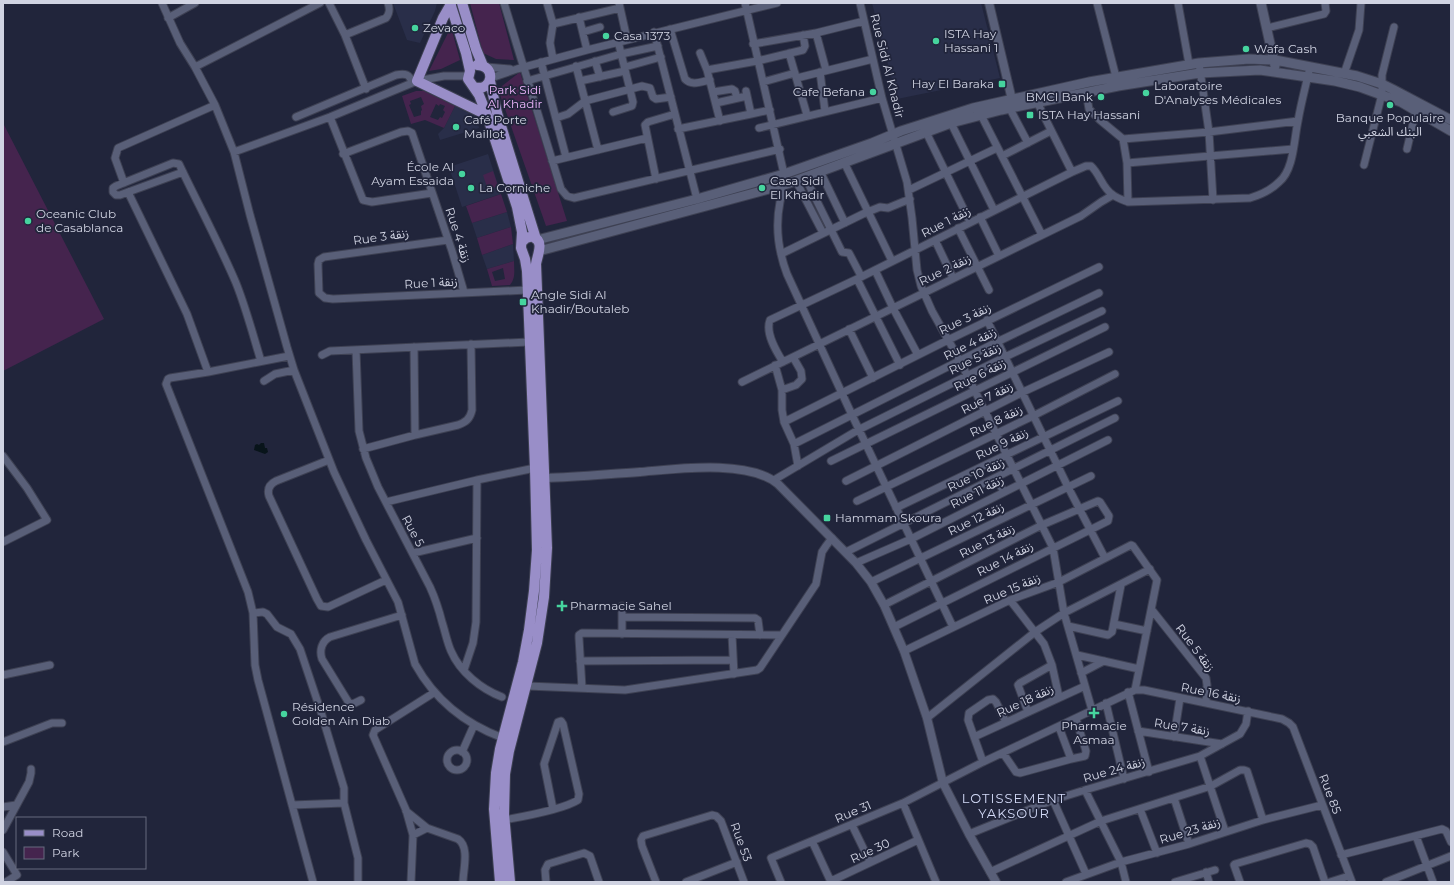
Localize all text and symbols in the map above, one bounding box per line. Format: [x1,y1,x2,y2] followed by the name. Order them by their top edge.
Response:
[867,12,908,120] street label: Rue Sidi Al Khadir
[423,20,465,35] place label: Zevaco
[410,23,420,33] marker: Zevaco
[944,26,998,55] place label: ISTA Hay Hassani 1
[614,28,670,43] place label: Casa 1373
[601,31,611,41] marker: Casa 1373
[931,36,941,46] marker: ISTA Hay Hassani 1
[1254,41,1317,56] place label: Wafa Cash
[1241,44,1251,54] marker: Wafa Cash
[912,76,994,91] place label: Hay El Baraka
[1154,78,1281,107] place label: Laboratoire D'Analyses Médicales
[997,79,1007,89] marker: Hay El Baraka
[488,82,543,111] park label: Park Sidi Al Khadir
[793,84,865,99] place label: Cafe Befana
[868,87,878,97] marker: Cafe Befana
[1141,88,1151,98] marker: Laboratoire D'Analyses Médicales
[1026,89,1094,104] place label: BMCI Bank
[1096,92,1106,102] marker: BMCI Bank
[1385,100,1395,110] marker: Banque Populaire البنك الشعبي
[1038,107,1140,122] place label: ISTA Hay Hassani
[1025,110,1035,120] marker: ISTA Hay Hassani
[1336,110,1444,142] place label: Banque Populaire البنك الشعبي
[464,112,527,141] place label: Café Porte Maillot
[451,122,461,132] marker: Café Porte Maillot
[371,159,454,188] place label: École Al Ayam Essaida
[457,169,467,179] marker: École Al Ayam Essaida
[770,173,824,202] place label: Casa Sidi El Khadir
[479,180,550,195] place label: La Corniche
[466,183,476,193] marker: La Corniche
[757,183,767,193] marker: Casa Sidi El Khadir
[918,203,973,240] street label: Rue 1 زنقة
[442,205,474,264] street label: Rue 4 زنقة
[36,206,123,235] place label: Oceanic Club de Casablanca
[23,216,33,226] marker: Oceanic Club de Casablanca
[352,225,410,248] street label: Rue 3 زنقة
[916,251,973,289] street label: Rue 2 زنقة
[404,274,458,291] street label: Rue 1 زنقة
[531,287,629,316] place label: Angle Sidi Al Khadir/Boutaleb
[518,297,528,307] marker: Angle Sidi Al Khadir/Boutaleb
[936,300,993,338] street label: Rue 3 زنقة
[941,324,999,363] street label: Rue 4 زنقة
[946,340,1003,378] street label: Rue 5 زنقة
[951,355,1008,394] street label: Rue 6 زنقة
[958,378,1015,417] street label: Rue 7 زنقة
[967,401,1025,440] street label: Rue 8 زنقة
[973,424,1031,463] street label: Rue 9 زنقة
[945,454,1007,495] street label: Rue 10 زنقة
[948,472,1006,511] street label: Rue 11 زنقة
[945,499,1006,539] street label: Rue 12 زنقة
[835,510,942,525] place label: Hammam Skoura
[399,512,428,549] street label: Rue 5
[822,513,832,523] marker: Hammam Skoura
[956,520,1017,561] street label: Rue 13 زنقة
[974,538,1036,579] street label: Rue 14 زنقة
[981,570,1043,607] street label: Rue 15 زنقة
[570,598,672,613] place label: Pharmacie Sahel
[557,601,567,611] marker: Pharmacie Sahel
[1173,621,1218,675] street label: Rue 5 زنقة
[1180,679,1242,706] street label: Rue 16 زنقة
[994,681,1056,720] street label: Rue 18 زنقة
[292,699,390,728] place label: Résidence Golden Ain Diab
[1089,708,1099,718] marker: Pharmacie Asmaa
[279,709,289,719] marker: Résidence Golden Ain Diab
[1153,715,1211,738] street label: Rue 7 زنقة
[1061,718,1127,747] place label: Pharmacie Asmaa
[1081,754,1147,786] street label: Rue 24 زنقة
[1316,772,1345,816] street label: Rue 85
[962,790,1066,821] district label: LOTISSEMENT YAKSOUR
[832,797,873,826] street label: Rue 31
[1158,814,1222,847] street label: Rue 23 زنقة
[16,817,146,869] legend
[727,820,756,864] street label: Rue 53
[52,825,83,840] text: Road
[848,835,892,866] street label: Rue 30
[52,845,80,860] text: Park

